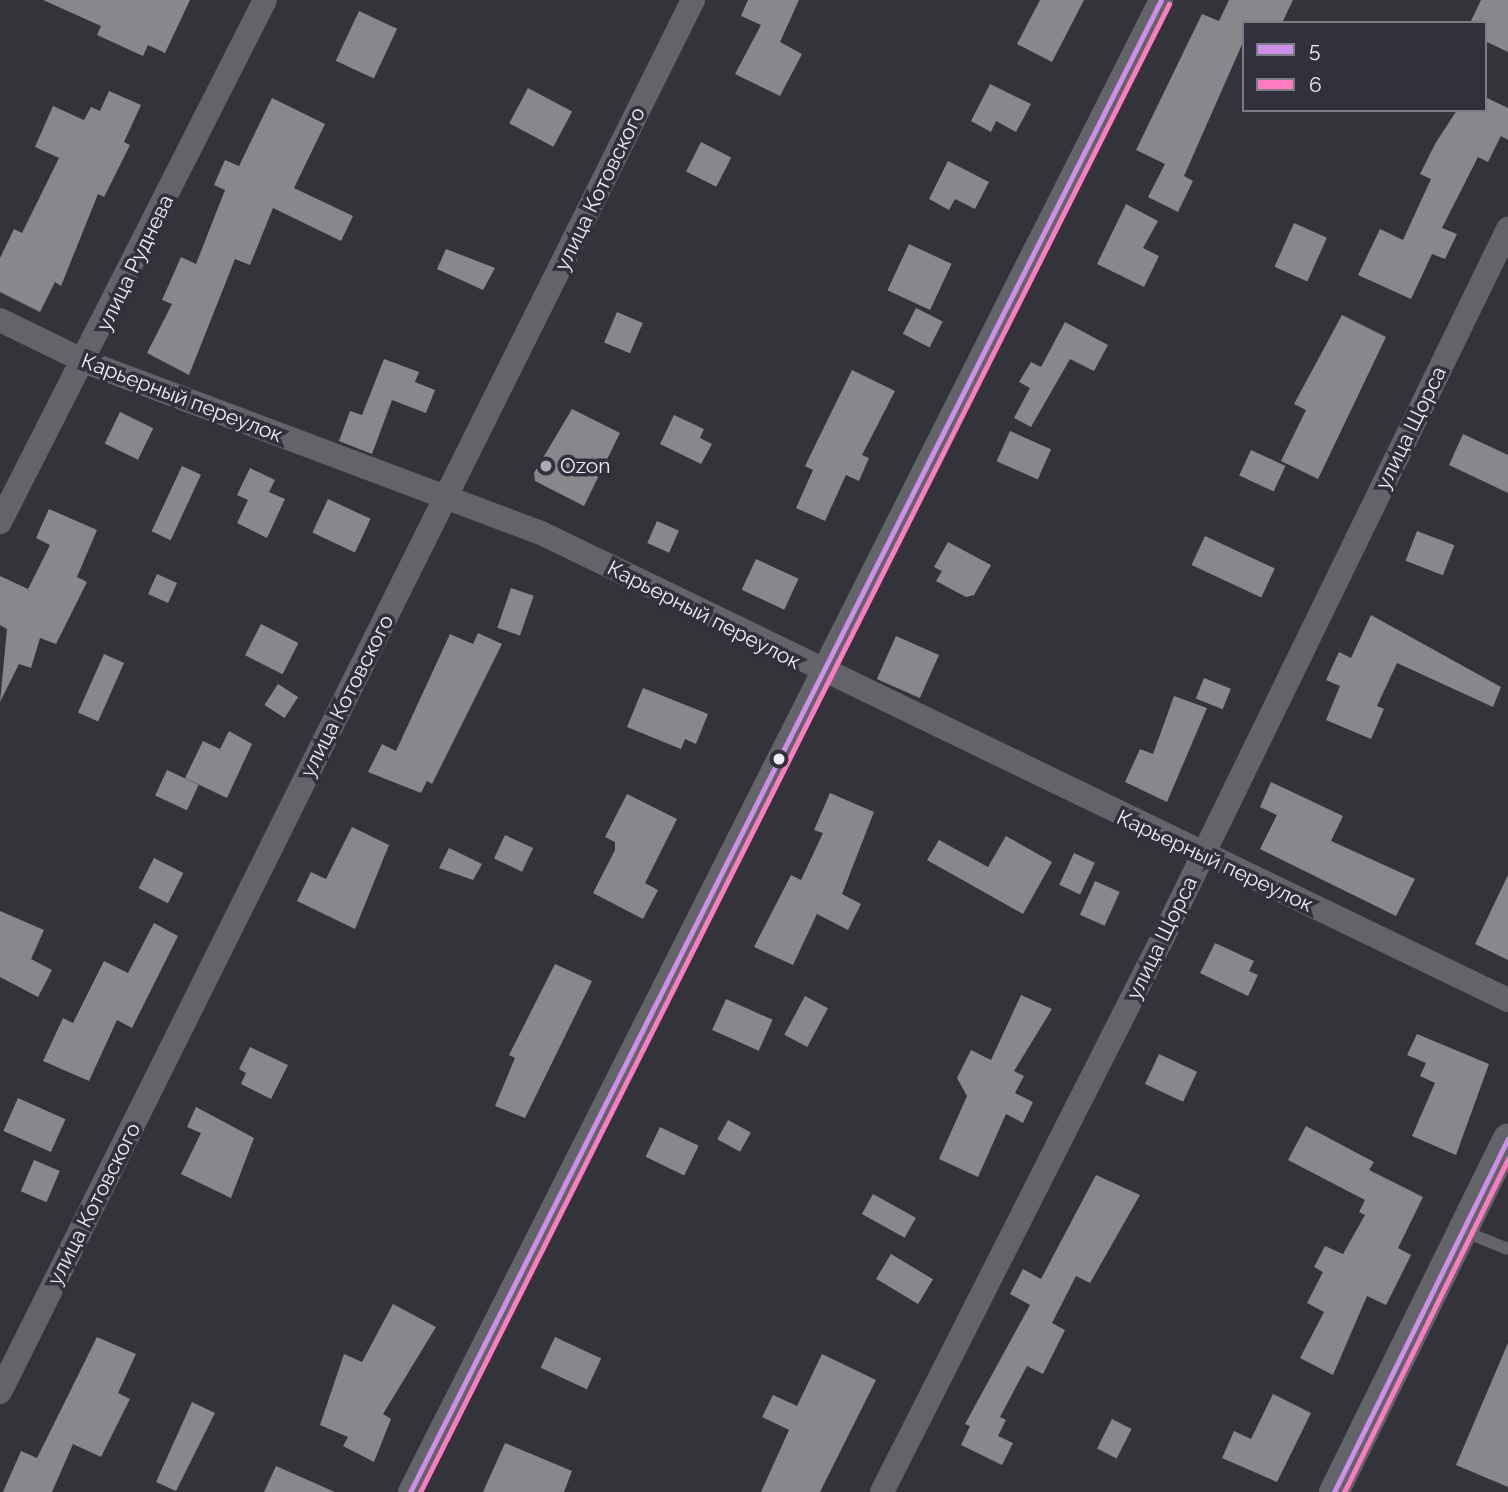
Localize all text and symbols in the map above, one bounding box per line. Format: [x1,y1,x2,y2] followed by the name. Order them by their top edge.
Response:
[1242,21,1487,112] legend
[1309,37,1320,62] text: 5
[1309,72,1322,97] text: 6
[549,103,651,275] street label: улица Котовского
[91,191,179,335] street label: улица Руднева
[78,348,286,448] street label: Карьерный переулок
[1370,362,1452,494] street label: улица Щорса
[560,453,611,479] place label: Ozon
[538,458,554,474] marker: Ozon
[603,555,805,675] street label: Карьерный переулок
[295,611,399,781] street label: улица Котовского
[772,752,786,766] unlabelled marker
[1113,804,1317,918] street label: Карьерный переулок
[1121,872,1203,1004] street label: улица Щорса
[42,1119,146,1289] street label: улица Котовского

